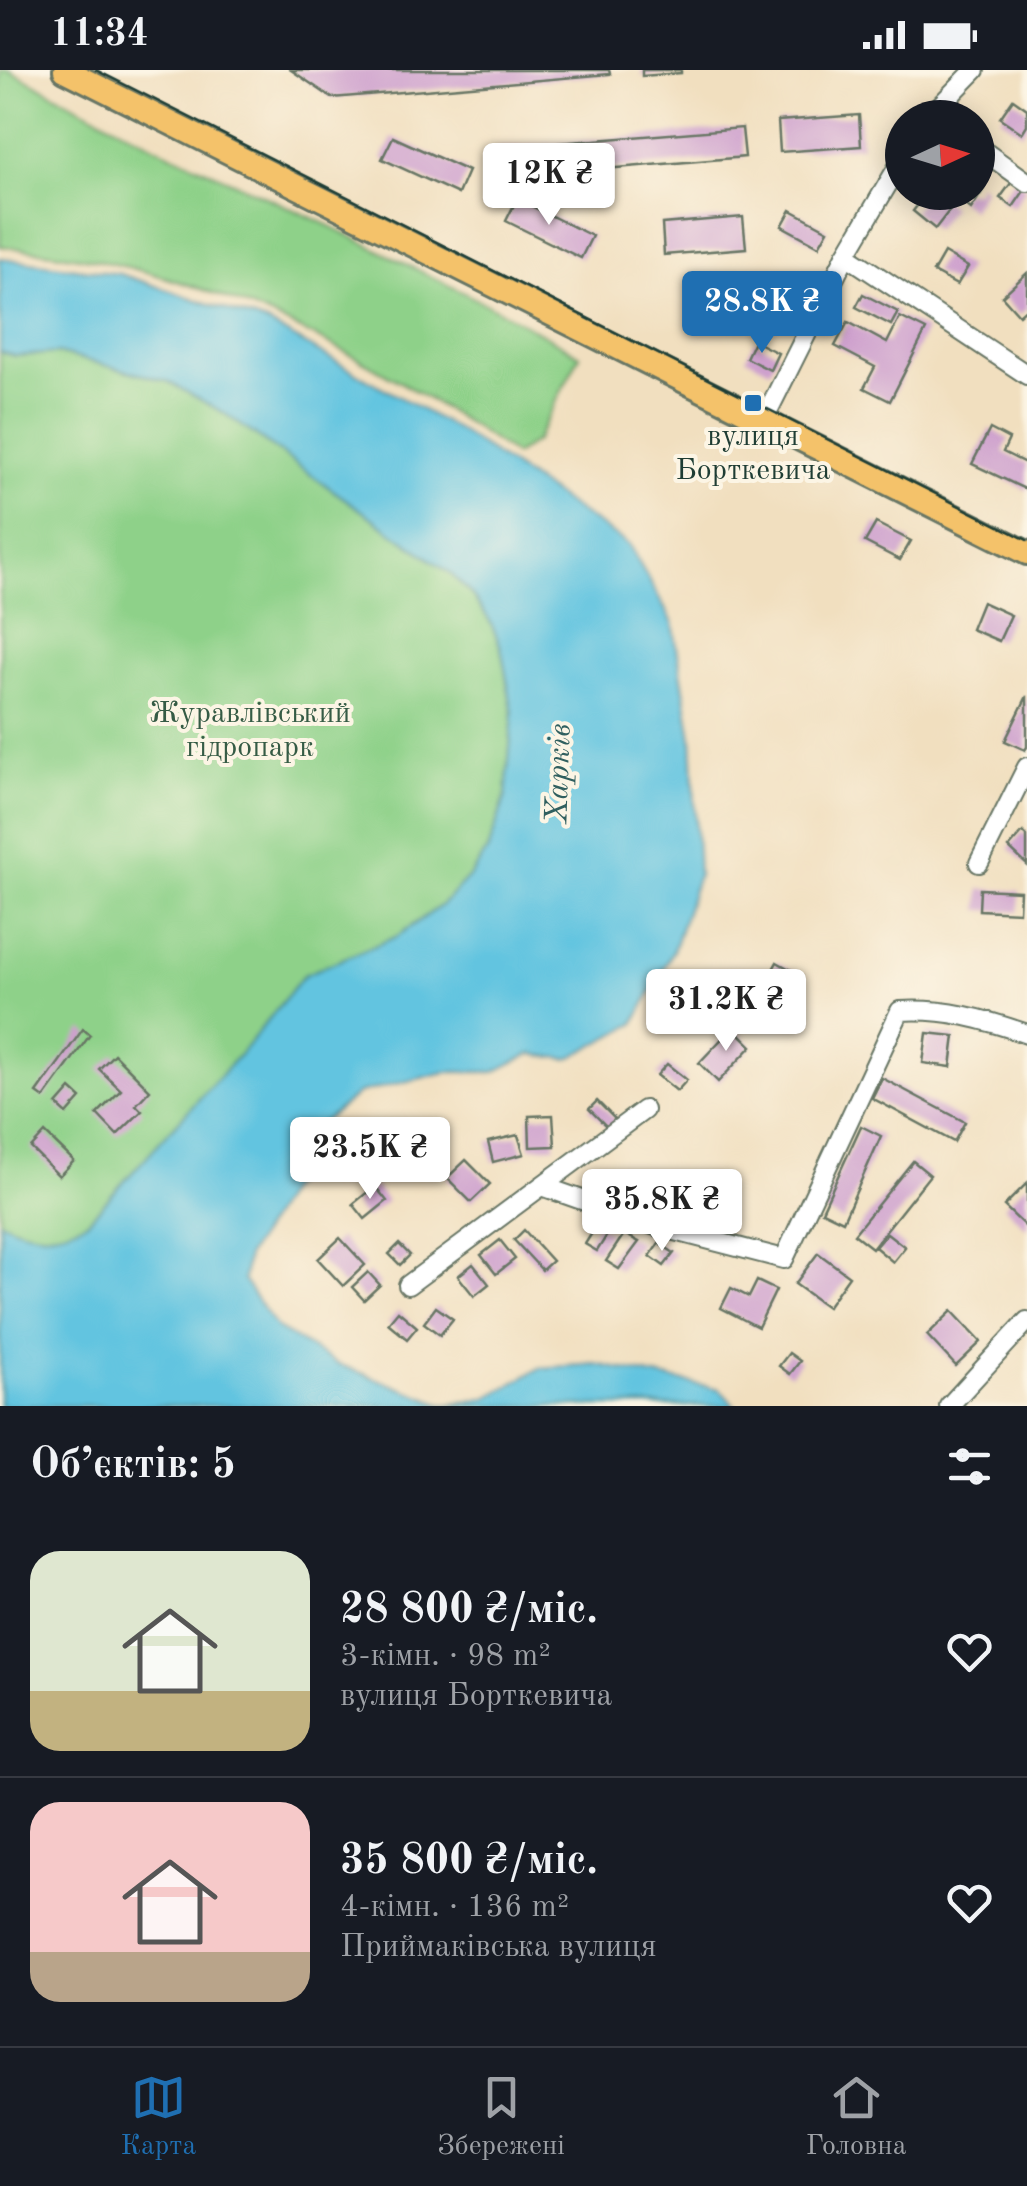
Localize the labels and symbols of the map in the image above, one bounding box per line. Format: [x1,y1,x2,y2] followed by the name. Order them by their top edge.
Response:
[885,100,995,210] north arrow
[479,143,619,228] pin: 12K ₴
[670,271,854,356] pin: 28.8K ₴
[742,392,764,414] marker: вулиця Борткевича
[675,422,831,486] place label: вулиця Борткевича
[149,699,351,763] park label: Журавлівський гідропарк
[542,723,578,825] water label: Харків
[634,969,818,1054] pin: 31.2K ₴
[278,1117,462,1202] pin: 23.5K ₴
[570,1169,754,1254] pin: 35.8K ₴

